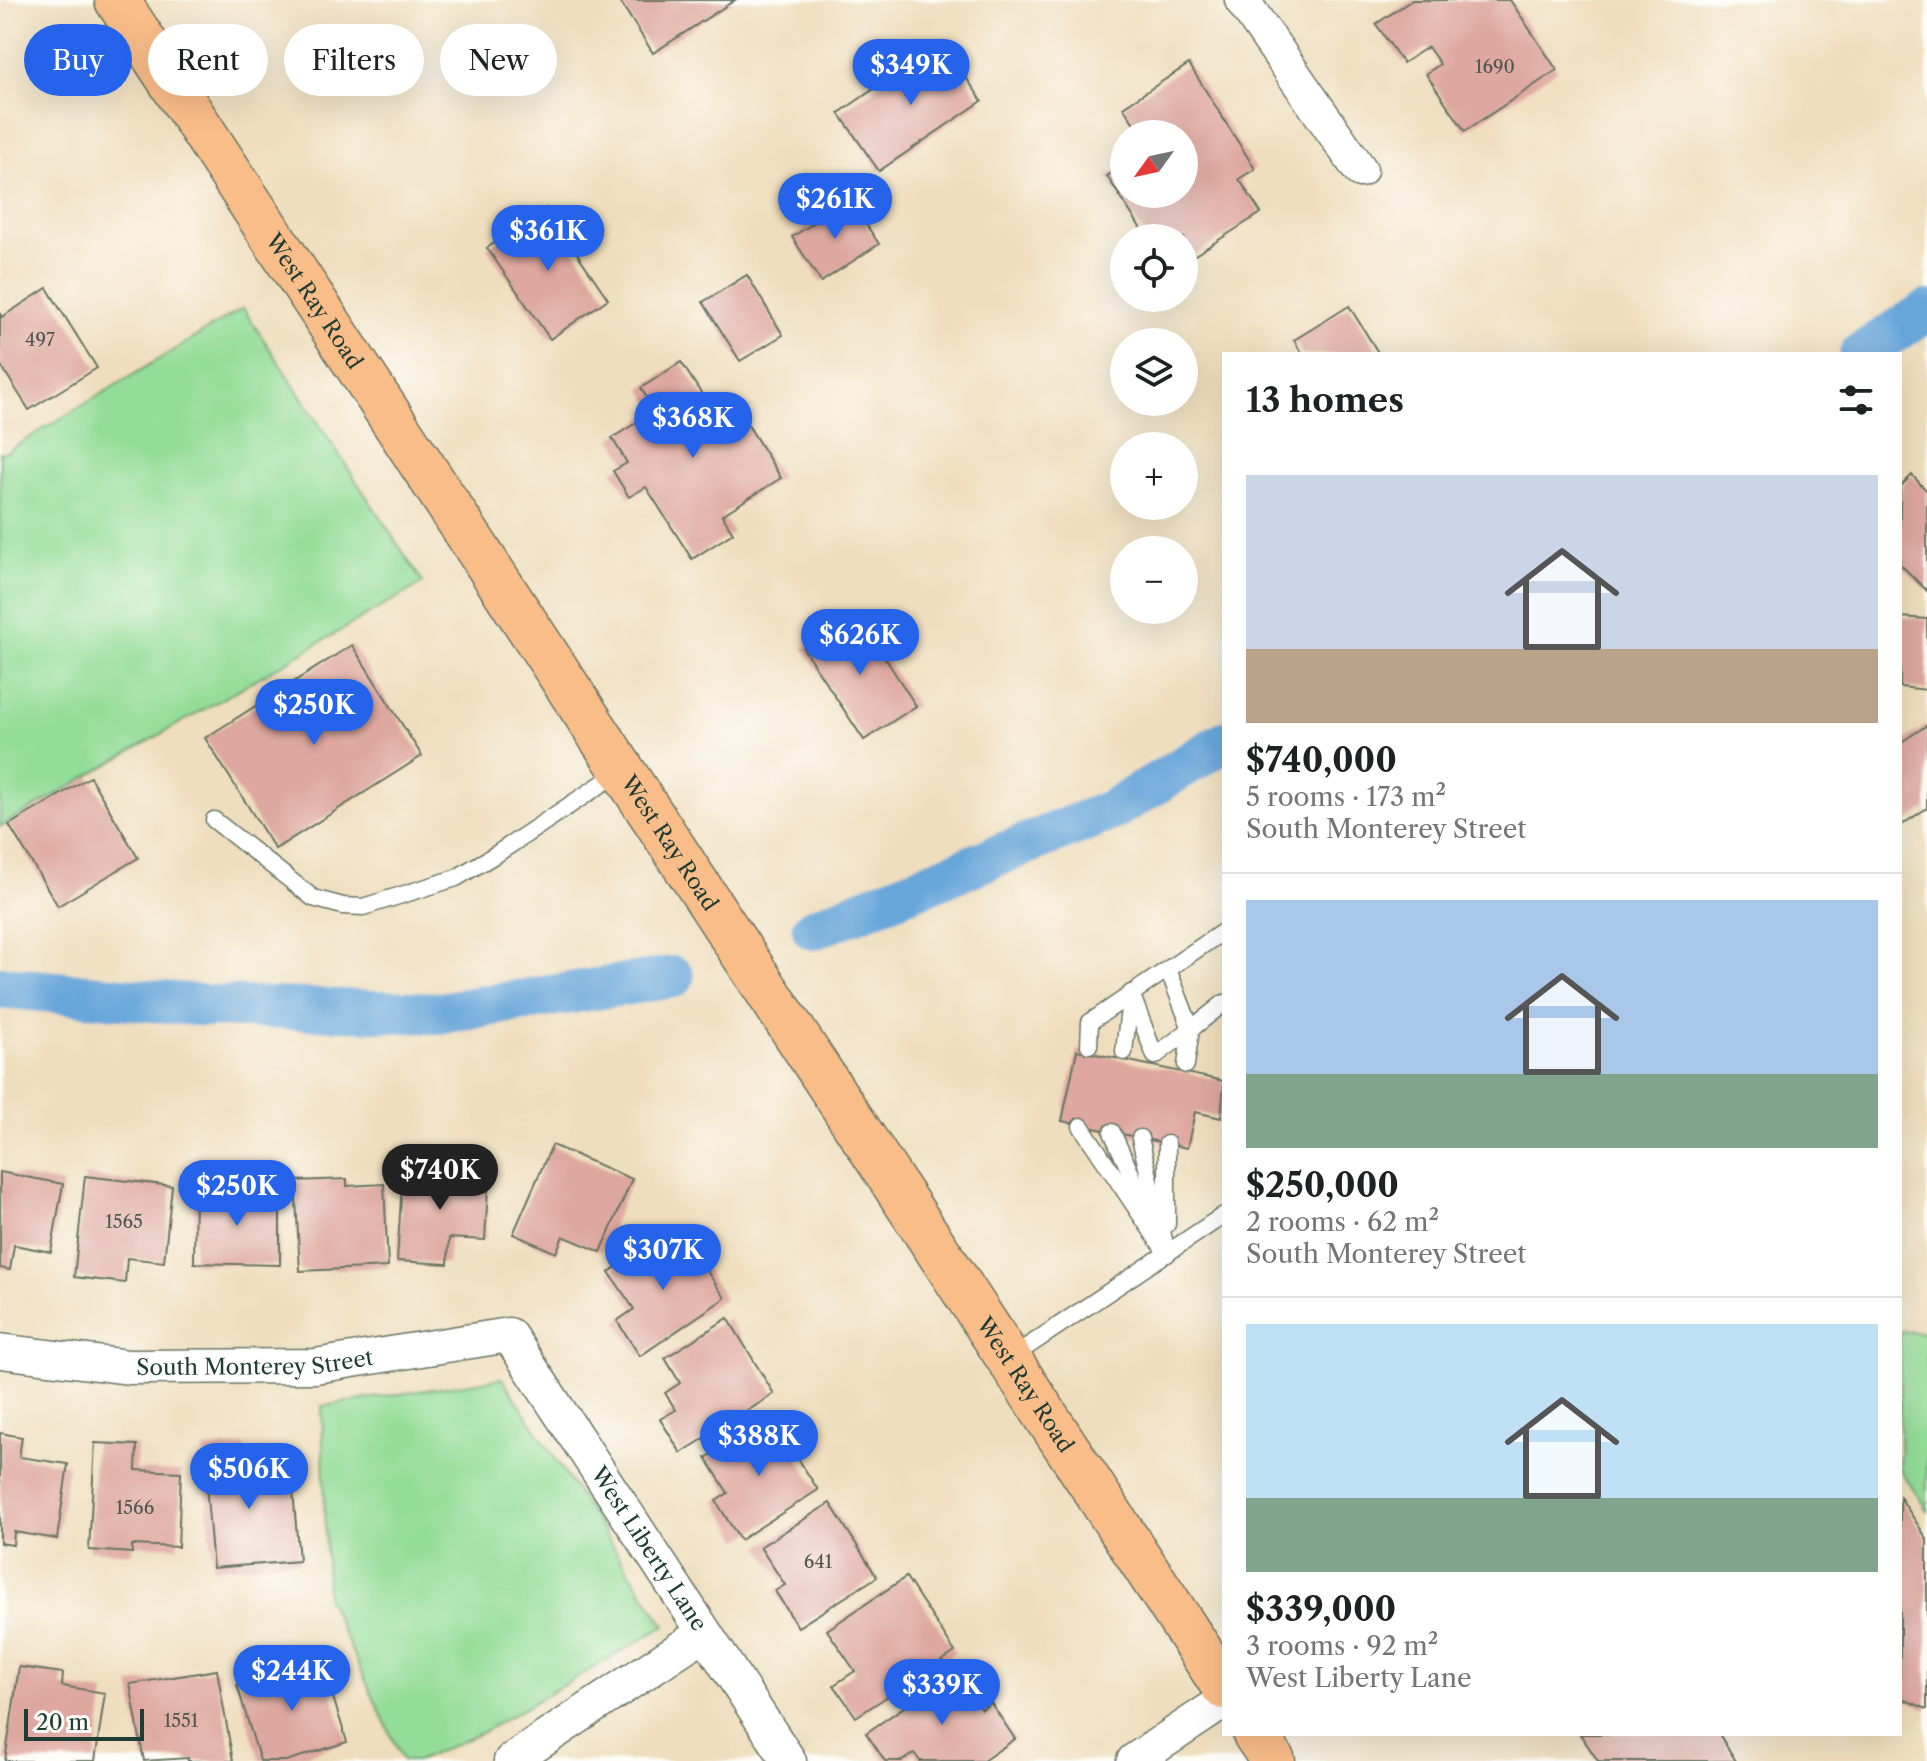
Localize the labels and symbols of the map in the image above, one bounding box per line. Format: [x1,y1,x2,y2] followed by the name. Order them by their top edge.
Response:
[855,39,967,107] pin: $349K
[1475,56,1515,78] house number: 1690
[1110,120,1198,208] north arrow
[779,173,891,241] pin: $261K
[492,205,604,273] pin: $361K
[260,227,369,374] street label: West Ray Road
[25,329,55,351] house number: 497
[637,392,749,460] pin: $368K
[804,609,916,677] pin: $626K
[258,679,370,747] pin: $250K
[615,769,724,916] street label: West Ray Road
[384,1144,496,1212] pin: $740K
[181,1160,293,1228] pin: $250K
[105,1211,143,1233] house number: 1565
[607,1224,719,1292] pin: $307K
[971,1311,1080,1457] street label: West Ray Road
[136,1343,375,1380] street label: South Monterey Street
[703,1410,815,1478] pin: $388K
[193,1443,305,1511] pin: $506K
[585,1460,713,1636] street label: West Liberty Lane
[116,1497,154,1519] house number: 1566
[804,1551,833,1573] house number: 641
[236,1645,348,1713] pin: $244K
[886,1659,998,1727] pin: $339K
[24,1705,144,1741] scale bar
[164,1710,199,1732] house number: 1551

